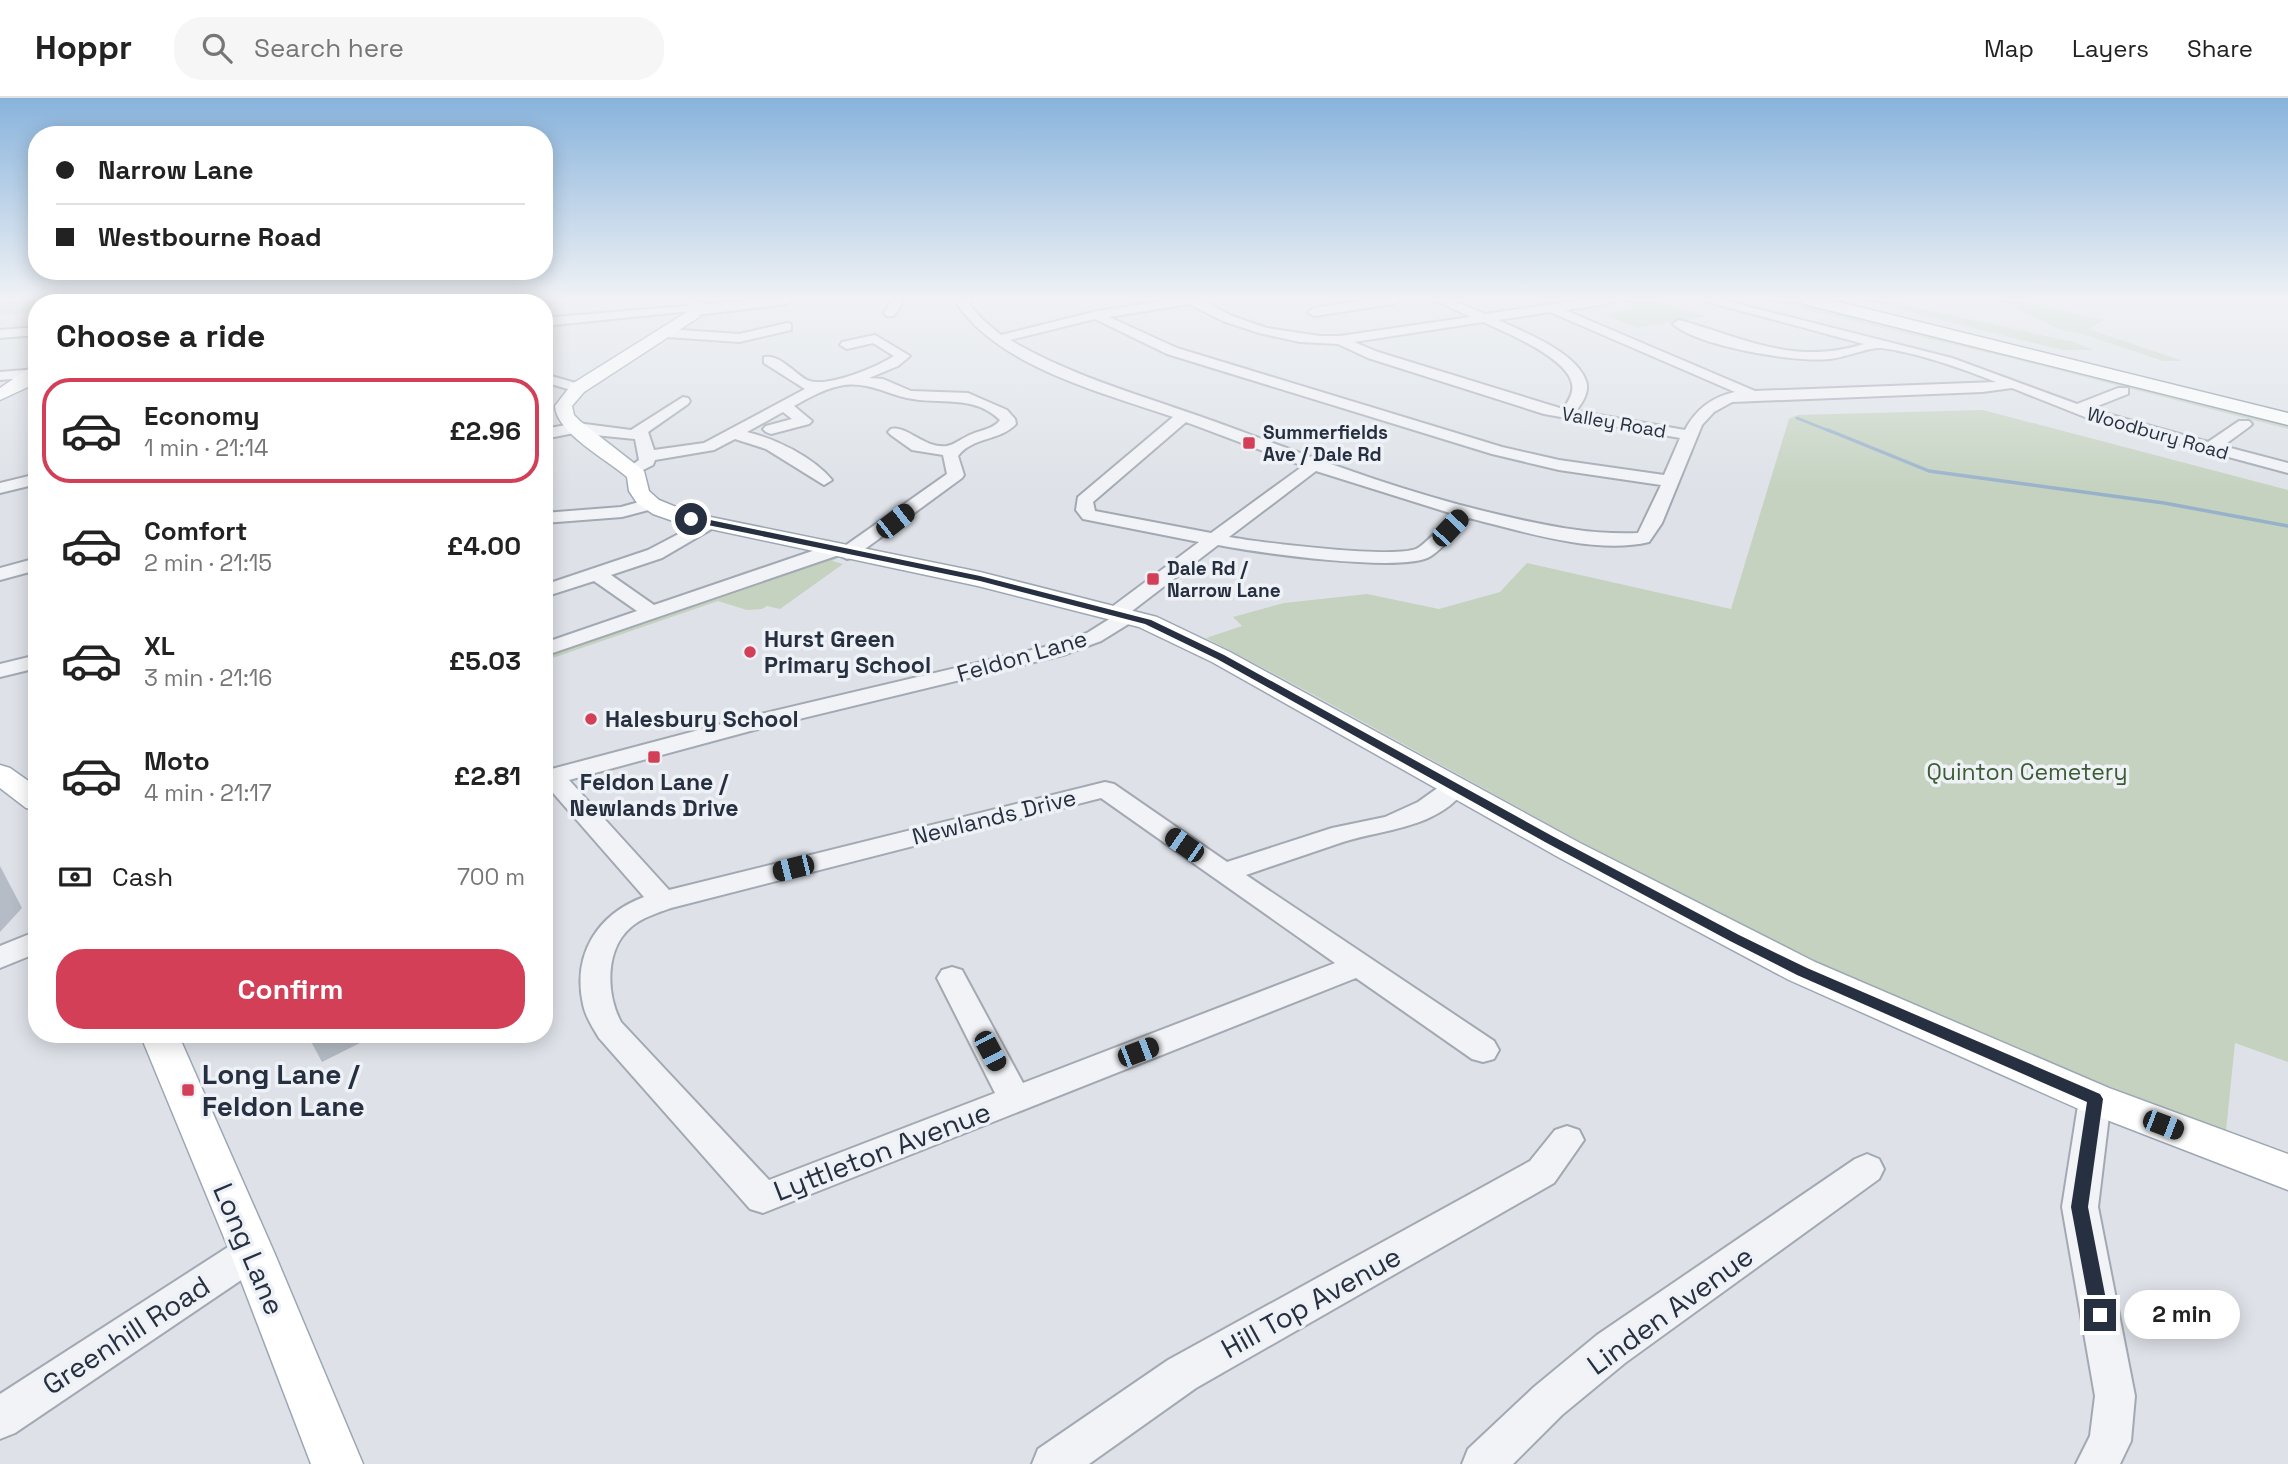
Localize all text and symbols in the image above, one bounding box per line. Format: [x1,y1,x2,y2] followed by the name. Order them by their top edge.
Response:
[174,17,664,80] search box
[35,27,132,69] text: Hoppr
[198,29,236,67] icon: search
[254,31,404,65] text: Search here
[1984,33,2034,64] text: Map
[2072,33,2149,64] text: Layers
[2187,33,2253,64] text: Share
[98,153,254,187] text: Narrow Lane
[98,220,322,254] text: Westbourne Road
[56,316,266,356] text: Choose a ride
[60,399,123,462] icon: car
[144,399,260,433] text: Economy
[1560,401,1668,444] street label: Valley Road
[2084,401,2232,466] street label: Woodbury Road
[449,414,521,448] text: £2.96
[1263,420,1388,467] place label: Summerfields Ave / Dale Rd
[144,433,268,463] text: 1 min · 21:14
[1241,435,1257,451] marker: Summerfields Ave / Dale Rd
[872,500,919,542] car
[675,503,707,535] route start
[1428,505,1473,551] car
[60,514,123,577] icon: car
[144,514,247,548] text: Comfort
[447,529,521,563] text: £4.00
[144,548,272,578] text: 2 min · 21:15
[1167,556,1281,603] place label: Dale Rd / Narrow Lane
[1145,571,1161,587] marker: Dale Rd / Narrow Lane
[953,623,1091,689] street label: Feldon Lane
[764,624,931,680] place label: Hurst Green Primary School
[60,629,123,692] icon: car
[144,629,175,663] text: XL
[449,644,521,678] text: £5.03
[742,644,758,660] marker: Hurst Green Primary School
[144,663,272,693] text: 3 min · 21:16
[605,704,799,734] place label: Halesbury School
[583,711,599,727] marker: Halesbury School
[60,744,123,807] icon: car
[144,744,210,778] text: Moto
[646,749,662,765] marker: Feldon Lane / Newlands Drive
[1926,757,2128,787] park label: Quinton Cemetery
[454,759,521,793] text: £2.81
[570,767,738,823] place label: Feldon Lane / Newlands Drive
[144,778,272,808] text: 4 min · 21:17
[909,782,1079,852] street label: Newlands Drive
[1161,824,1208,866] car
[771,853,816,883] car
[56,858,94,896] icon: cash
[112,860,173,894] text: Cash
[457,862,525,892] text: 700 m
[56,949,525,1029] button: Confirm
[971,1028,1010,1074] car
[1115,1035,1162,1069] car
[202,1056,365,1124] place label: Long Lane / Feldon Lane
[180,1082,196,1098] marker: Long Lane / Feldon Lane
[768,1093,996,1209] street label: Lyttleton Avenue
[2140,1108,2187,1142] car
[205,1178,293,1320] street label: Long Lane
[1215,1238,1407,1366] street label: Hill Top Avenue
[1580,1238,1760,1382] street label: Linden Avenue
[35,1267,217,1403] street label: Greenhill Road
[2124,1290,2240,1340] callout: 2 min
[2084,1299,2116,1331] route end
[2152,1299,2212,1329] text: 2 min

